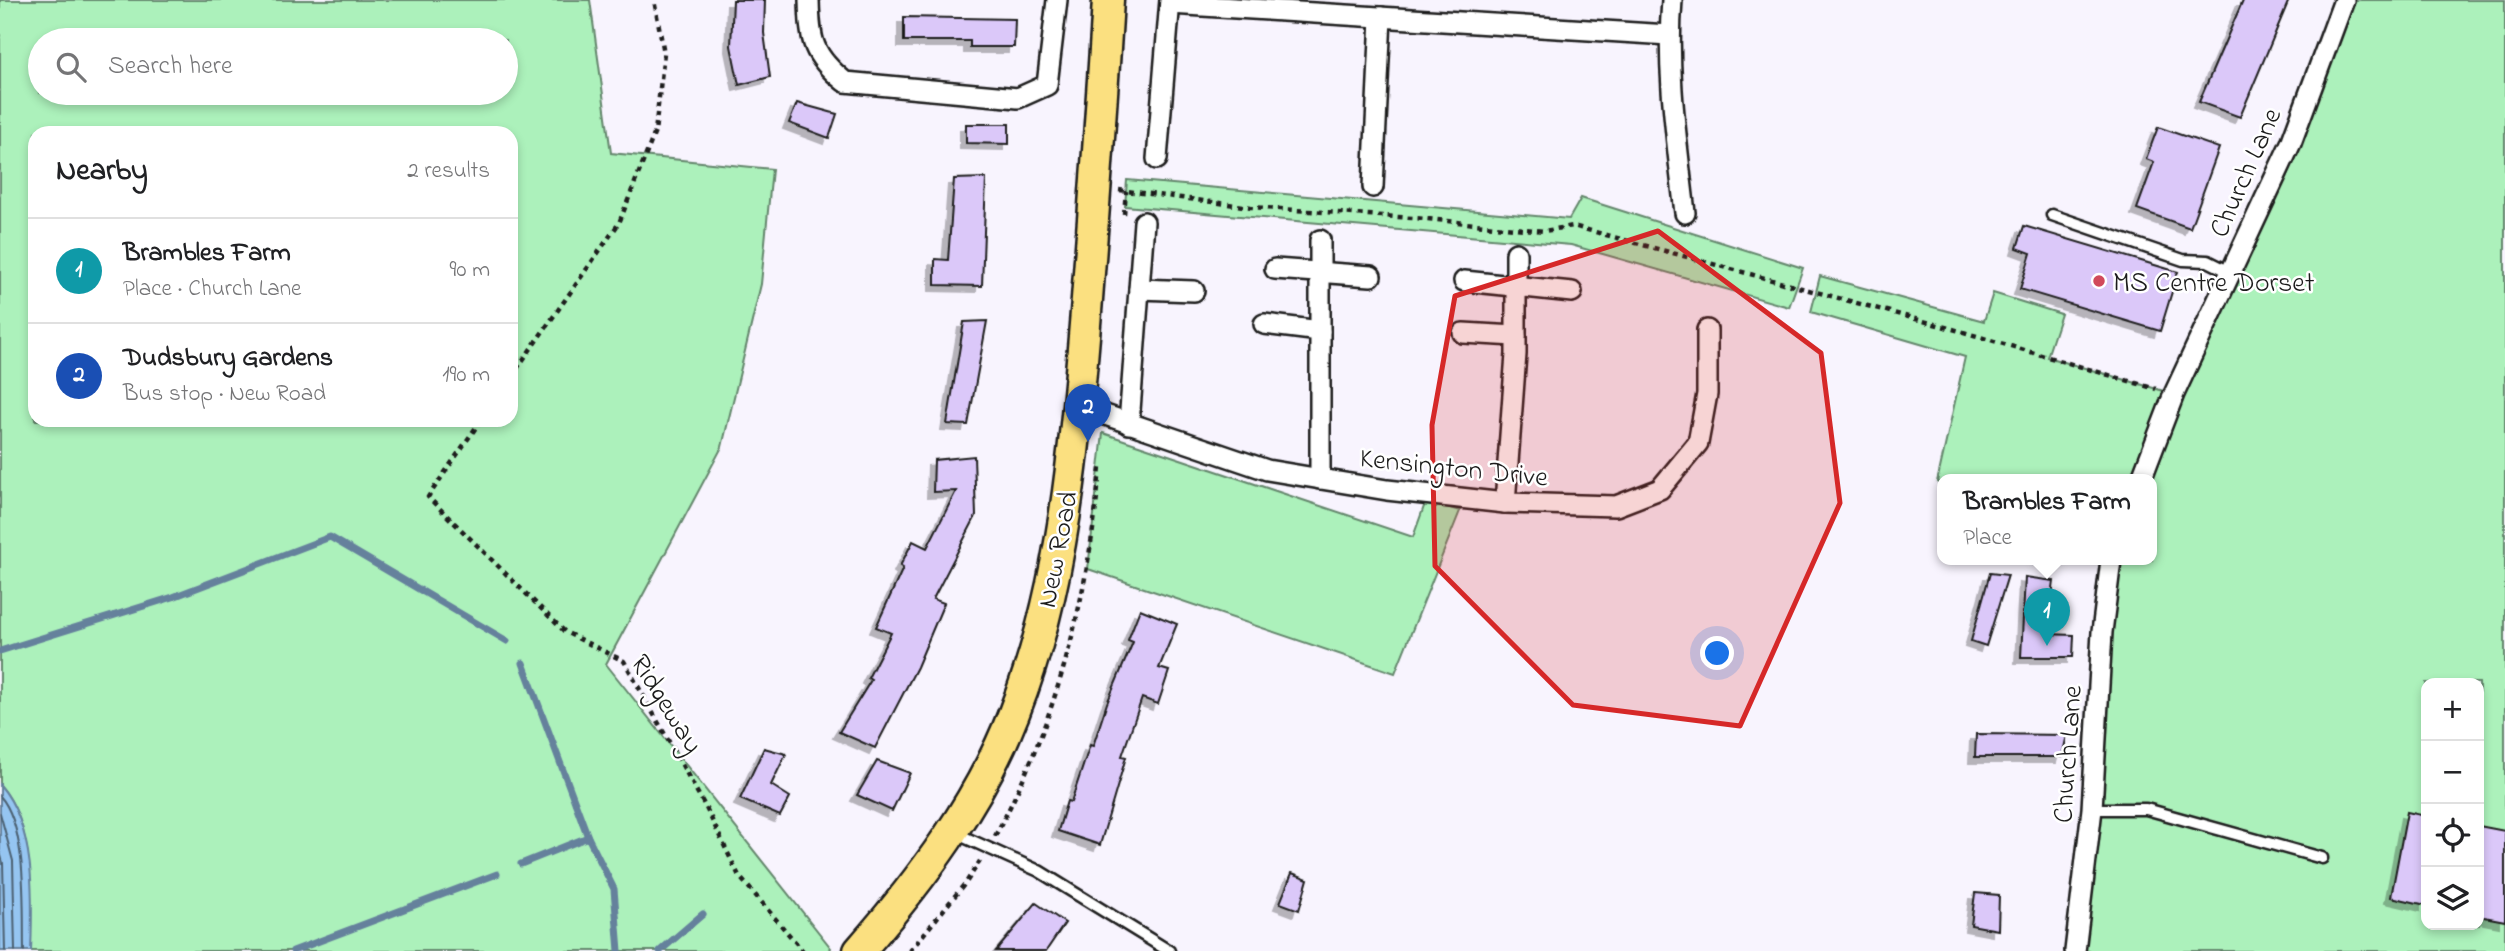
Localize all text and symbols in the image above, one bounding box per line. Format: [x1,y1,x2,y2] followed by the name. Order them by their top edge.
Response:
[28,28,518,105] search box
[52,48,90,86] icon: search
[108,48,233,86] text: Search here
[2200,102,2294,245] street label: Church Lane
[56,150,148,194] text: Nearby
[407,155,490,188] text: 2 results
[123,235,291,273] text: Brambles Farm
[75,254,83,287] text: 1
[450,254,490,287] text: 90 m
[2113,264,2314,305] place label: MS Centre Dorset
[123,273,301,306] text: Place · Church Lane
[2091,273,2107,289] marker: MS Centre Dorset
[123,340,333,378] text: Dudsbury Gardens
[73,359,85,392] text: 2
[442,359,490,392] text: 190 m
[123,378,326,411] text: Bus stop · New Road
[1065,384,1111,442] pin: 2
[1358,439,1550,500] street label: Kensington Drive
[1937,474,2157,565] popup
[1963,484,2131,522] text: Brambles Farm
[1028,488,1091,611] street label: New Road
[1963,522,2012,555] text: Place
[2024,588,2070,646] pin: 1
[1700,636,1734,670] your location
[618,647,712,763] street label: Ridgeway
[2421,678,2484,930] map controls
[2421,678,2484,741] button: +
[2044,684,2095,824] street label: Church Lane
[2421,741,2484,804] button: −
[2421,804,2484,867] button: locate
[2421,867,2484,930] button: layers

